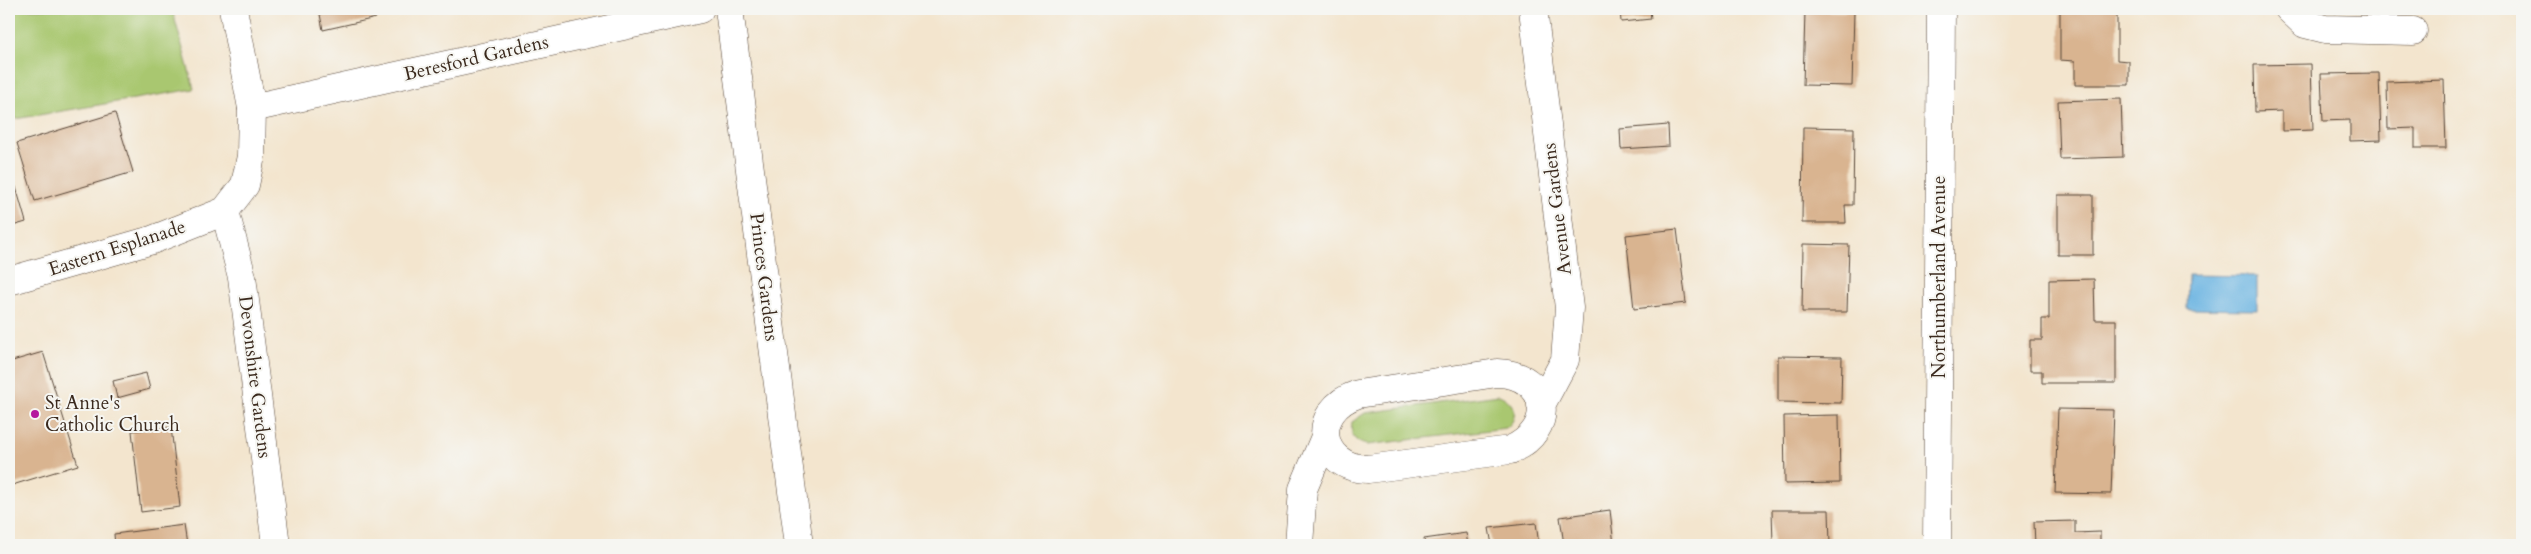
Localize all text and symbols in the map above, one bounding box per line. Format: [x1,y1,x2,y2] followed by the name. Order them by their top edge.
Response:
[401,29,551,87] street label: Beresford Gardens
[1536,142,1578,276] street label: Avenue Gardens
[1926,176,1952,378] street label: Northumberland Avenue
[743,211,785,343] street label: Princes Gardens
[45,214,189,282] street label: Eastern Esplanade
[232,294,278,460] street label: Devonshire Gardens
[45,390,180,438] place label: St Anne's Catholic Church
[29,408,41,420] marker: St Anne's Catholic Church

